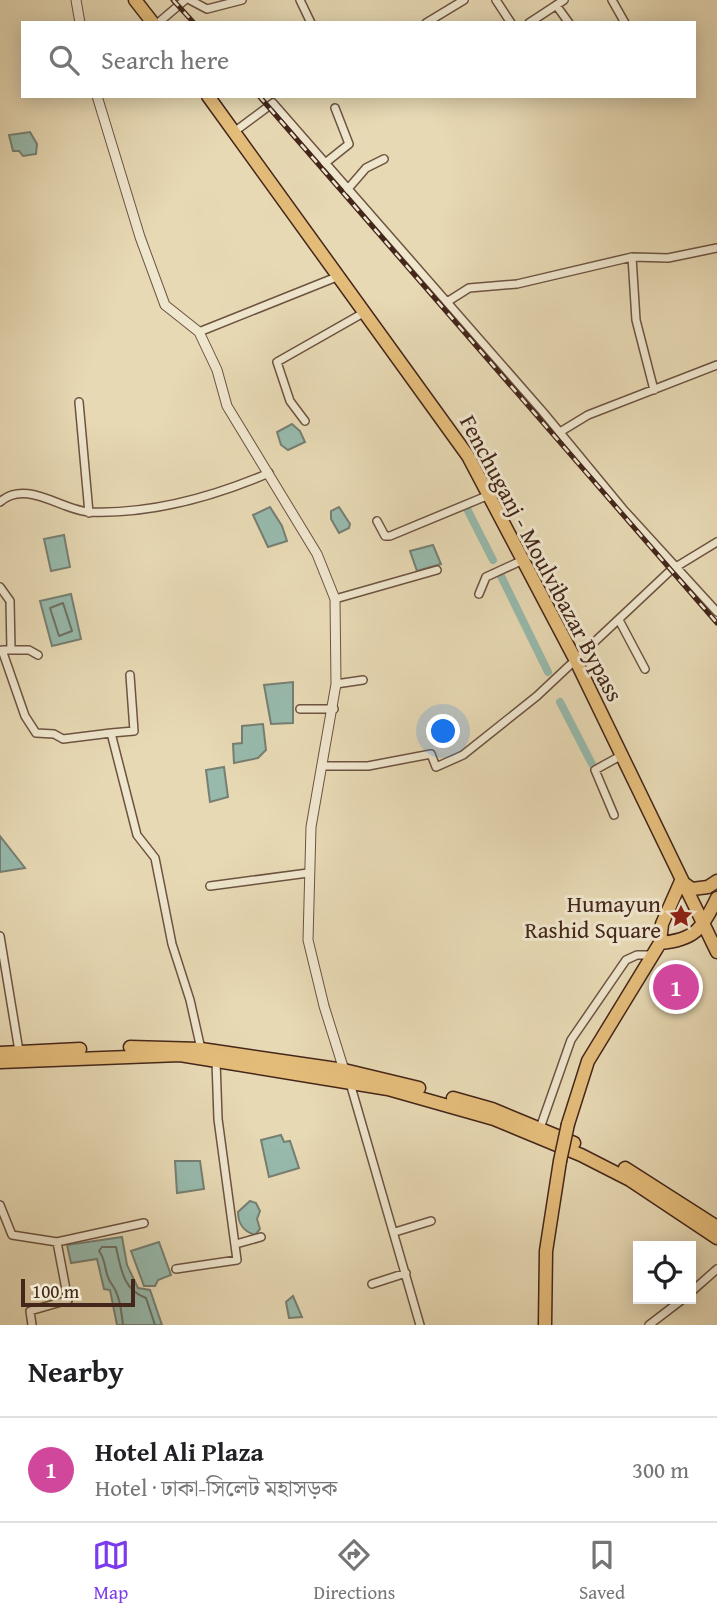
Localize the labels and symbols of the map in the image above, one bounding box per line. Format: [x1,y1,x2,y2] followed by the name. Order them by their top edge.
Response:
[452,409,632,707] street label: Fenchuganj - Moulvibazar Bypass
[426,714,460,748] your location
[524,887,661,946] place label: Humayun Rashid Square
[667,902,695,930] place icon: Humayun Rashid Square
[653,961,699,1013] pin: 1
[21,1276,135,1308] scale bar

